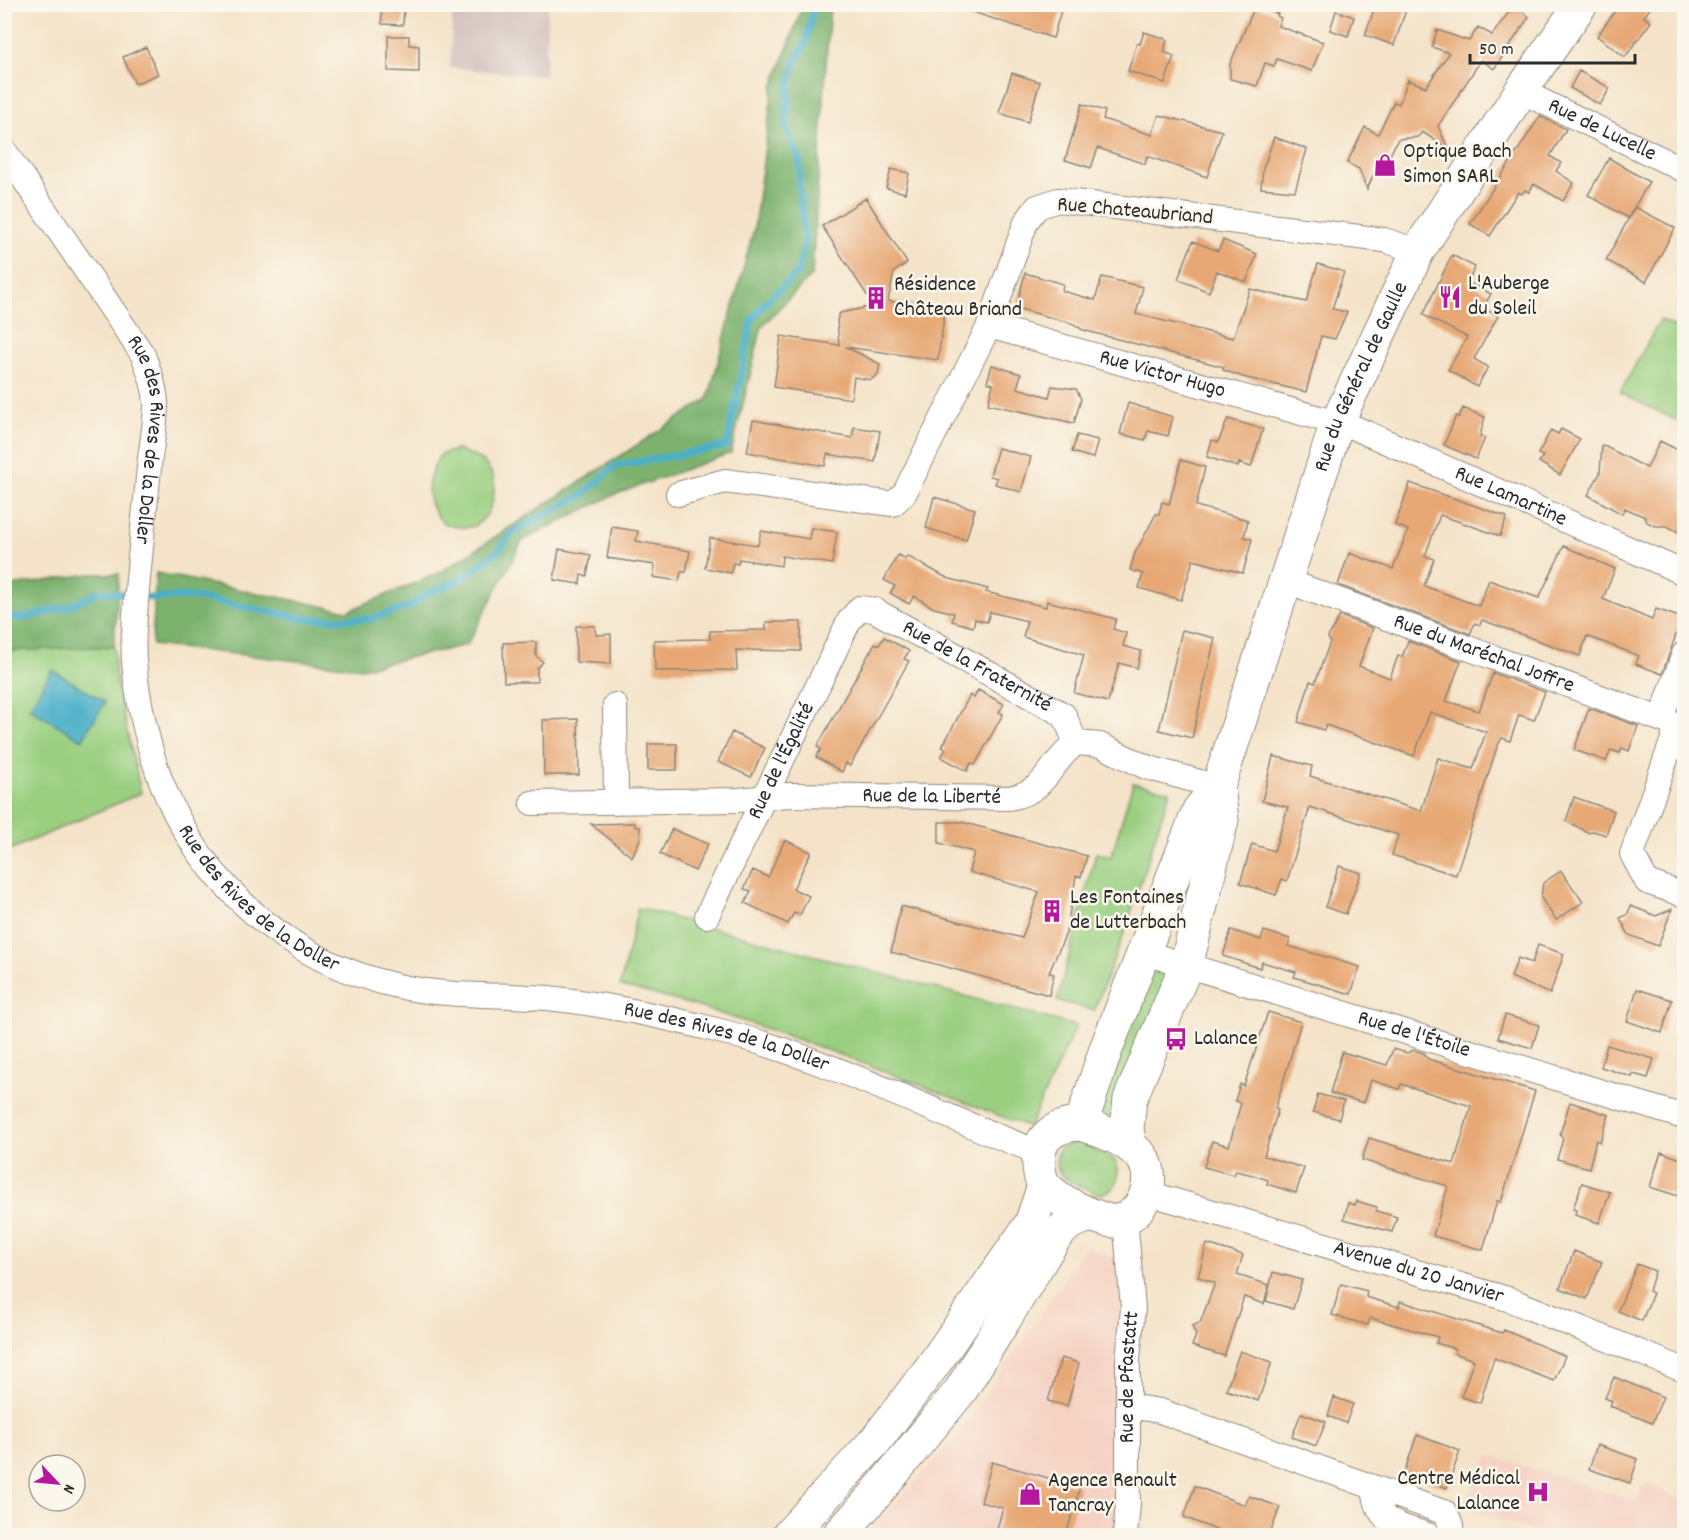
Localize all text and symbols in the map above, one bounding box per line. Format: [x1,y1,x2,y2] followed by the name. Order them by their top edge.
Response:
[1470,27,1635,65] scale bar
[1479,38,1514,63] text: 50 m
[1542,91,1661,170] street label: Rue de Lucelle
[1403,137,1512,193] place label: Optique Bach Simon SARL
[1372,152,1398,178] shop icon: Optique Bach Simon SARL
[1056,190,1214,234] street label: Rue Chateaubriand
[1468,269,1550,325] place label: L'Auberge du Soleil
[894,270,1022,326] place label: Résidence Château Briand
[1306,277,1417,476] street label: Rue du Général de Gaulle
[1437,284,1463,310] restaurant icon: L'Auberge du Soleil
[863,285,889,311] building icon: Résidence Château Briand
[118,329,172,546] street label: Rue des Rives de la Doller
[1096,342,1229,407] street label: Rue Victor Hugo
[1449,458,1572,535] street label: Rue Lamartine
[1389,606,1579,702] street label: Rue du Maréchal Joffre
[896,613,1057,721] street label: Rue de la Fraternité
[740,697,823,825] street label: Rue de l'Égalité
[862,781,1001,813] street label: Rue de la Liberté
[169,819,345,981] street label: Rue des Rives de la Doller
[1070,883,1186,939] place label: Les Fontaines de Lutterbach
[1039,898,1065,924] building icon: Les Fontaines de Lutterbach
[621,994,834,1081] street label: Rue des Rives de la Doller
[1354,1003,1474,1066] street label: Rue de l'Étoile
[1194,1024,1258,1055] place label: Lalance
[1163,1026,1189,1052] bus stop icon: Lalance
[1330,1233,1508,1313] street label: Avenue du 20 Janvier
[1113,1310,1148,1443] street label: Rue de Pfastatt
[27,1453,87,1513] north arrow
[1397,1464,1520,1520] place label: Centre Médical Lalance
[1048,1466,1177,1522] place label: Agence Renault Tancray
[1525,1479,1551,1505] hospital icon: Centre Médical Lalance
[56,1480,80,1497] text: N
[1017,1481,1043,1507] shop icon: Agence Renault Tancray

